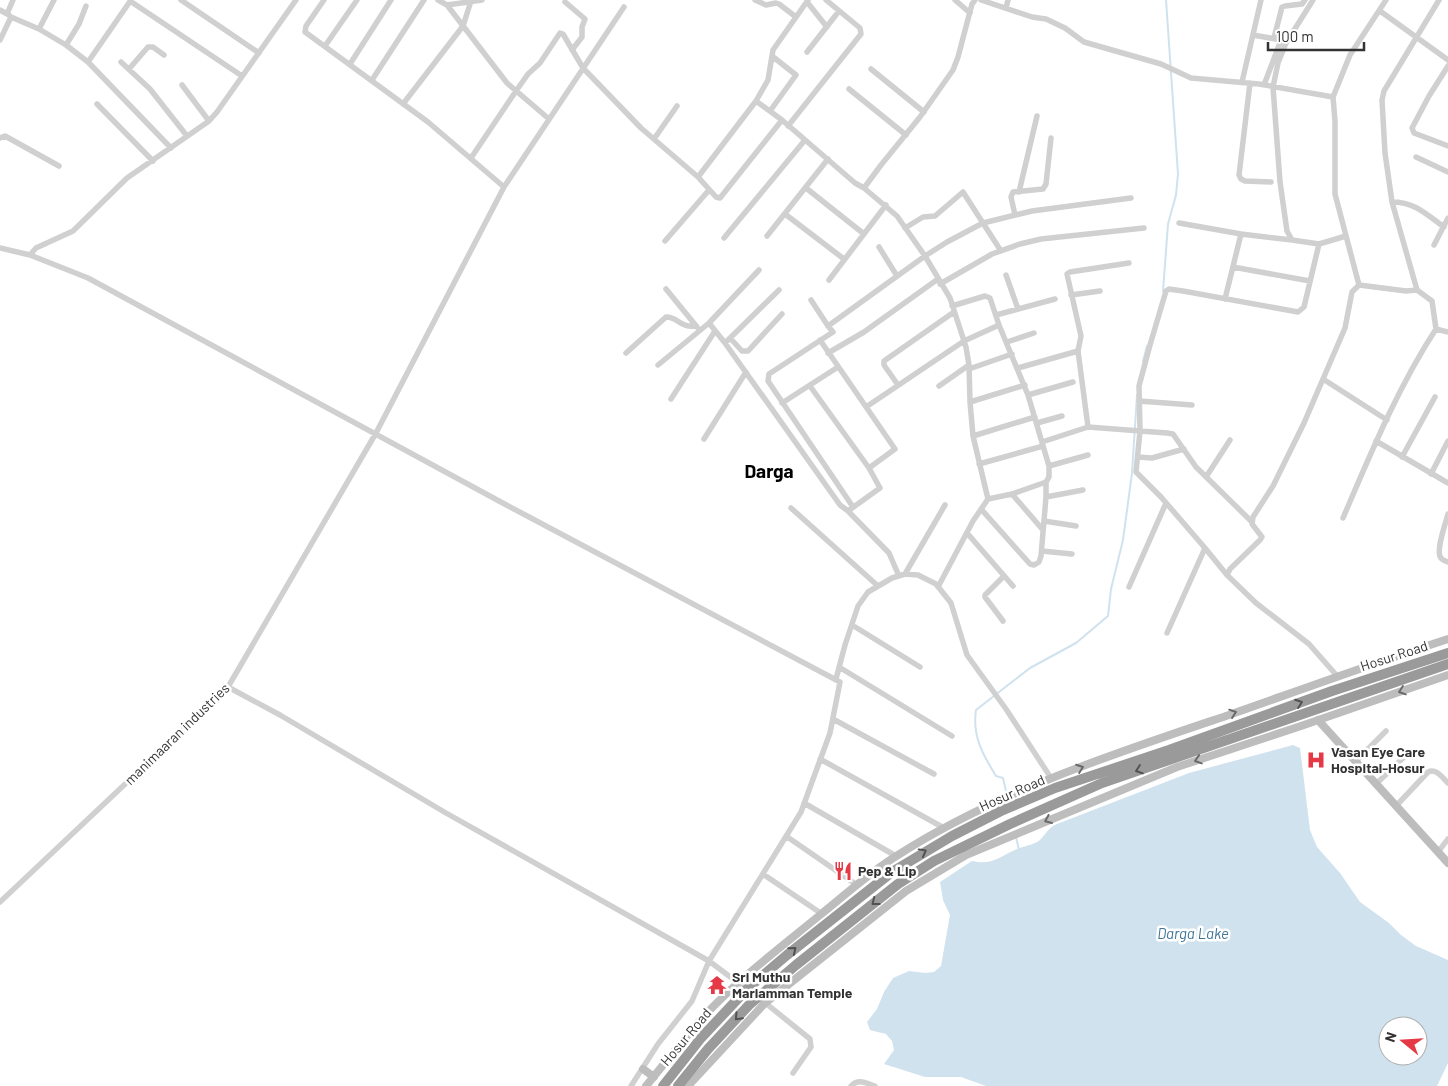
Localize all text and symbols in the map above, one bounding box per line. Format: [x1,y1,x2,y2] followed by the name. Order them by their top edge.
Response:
[1268,20,1364,52] scale bar
[1276,27,1314,45] text: 100 m
[744,459,794,482] district label: Darga
[1358,637,1430,674] street label: Hosur Road
[121,679,233,788] street label: manimaaran industries
[1398,686,1407,696] one-way arrow
[1294,699,1303,709] one-way arrow
[1228,709,1236,719] one-way arrow
[1331,743,1425,776] place label: Vasan Eye Care Hospital-Hosur
[1305,749,1327,771] hospital icon: Vasan Eye Care Hospital-Hosur
[1195,754,1203,764] one-way arrow
[1075,764,1083,774] one-way arrow
[1136,764,1144,774] one-way arrow
[976,771,1047,815] street label: Hosur Road
[1044,814,1053,825] one-way arrow
[918,849,927,859] one-way arrow
[832,860,854,882] restaurant icon: Pep & Lip
[858,862,917,879] place label: Pep & Lip
[872,897,881,906] one-way arrow
[1157,924,1229,942] water label: Darga Lake
[788,947,797,956] one-way arrow
[732,968,853,1001] place label: Sri Muthu Mariamman Temple
[706,974,728,996] temple icon: Sri Muthu Mariamman Temple
[657,1004,715,1069] street label: Hosur Road
[735,1012,744,1021] one-way arrow
[1378,1016,1428,1066] north arrow
[1381,1030,1400,1044] text: N

